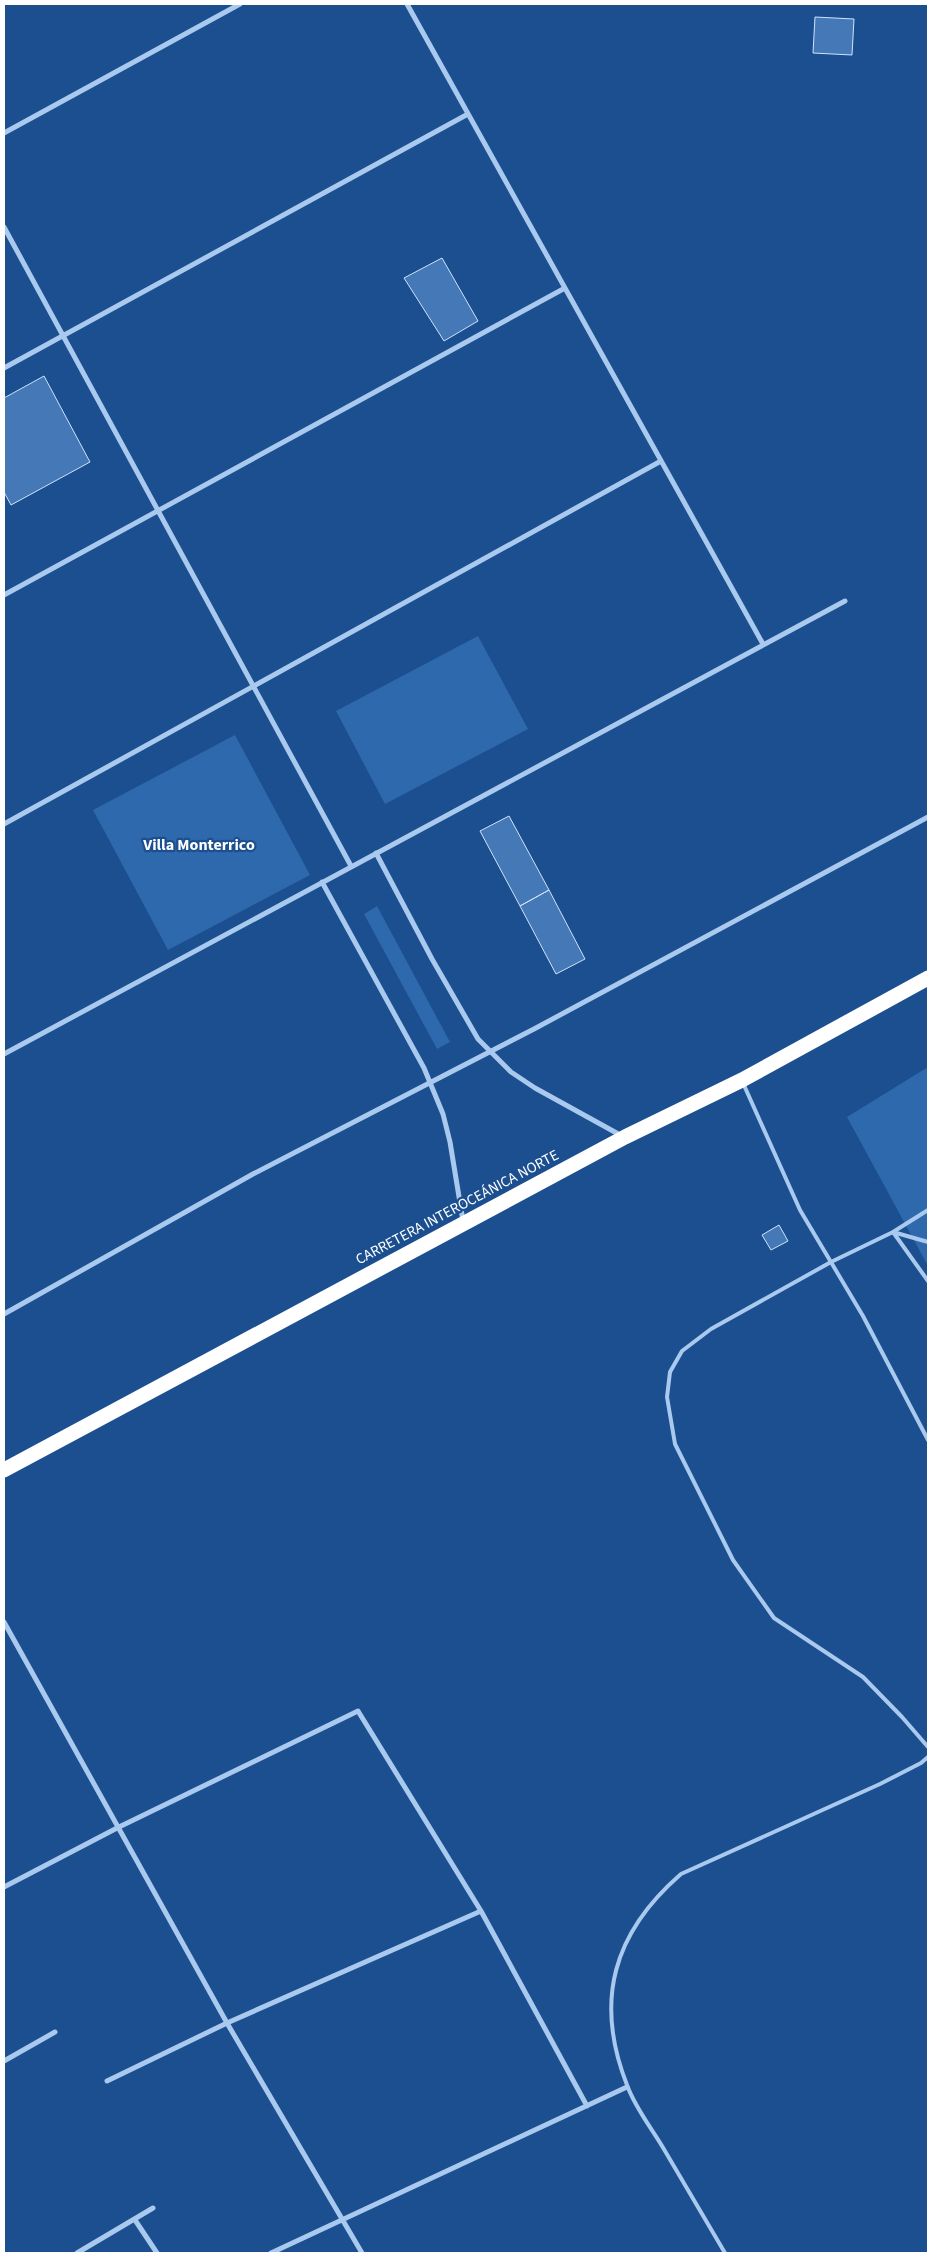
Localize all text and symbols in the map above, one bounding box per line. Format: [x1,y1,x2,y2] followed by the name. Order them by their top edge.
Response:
[142,834,255,856] district label: Villa Monterrico
[352,1145,563,1270] street label: CARRETERA INTEROCEÁNICA NORTE

